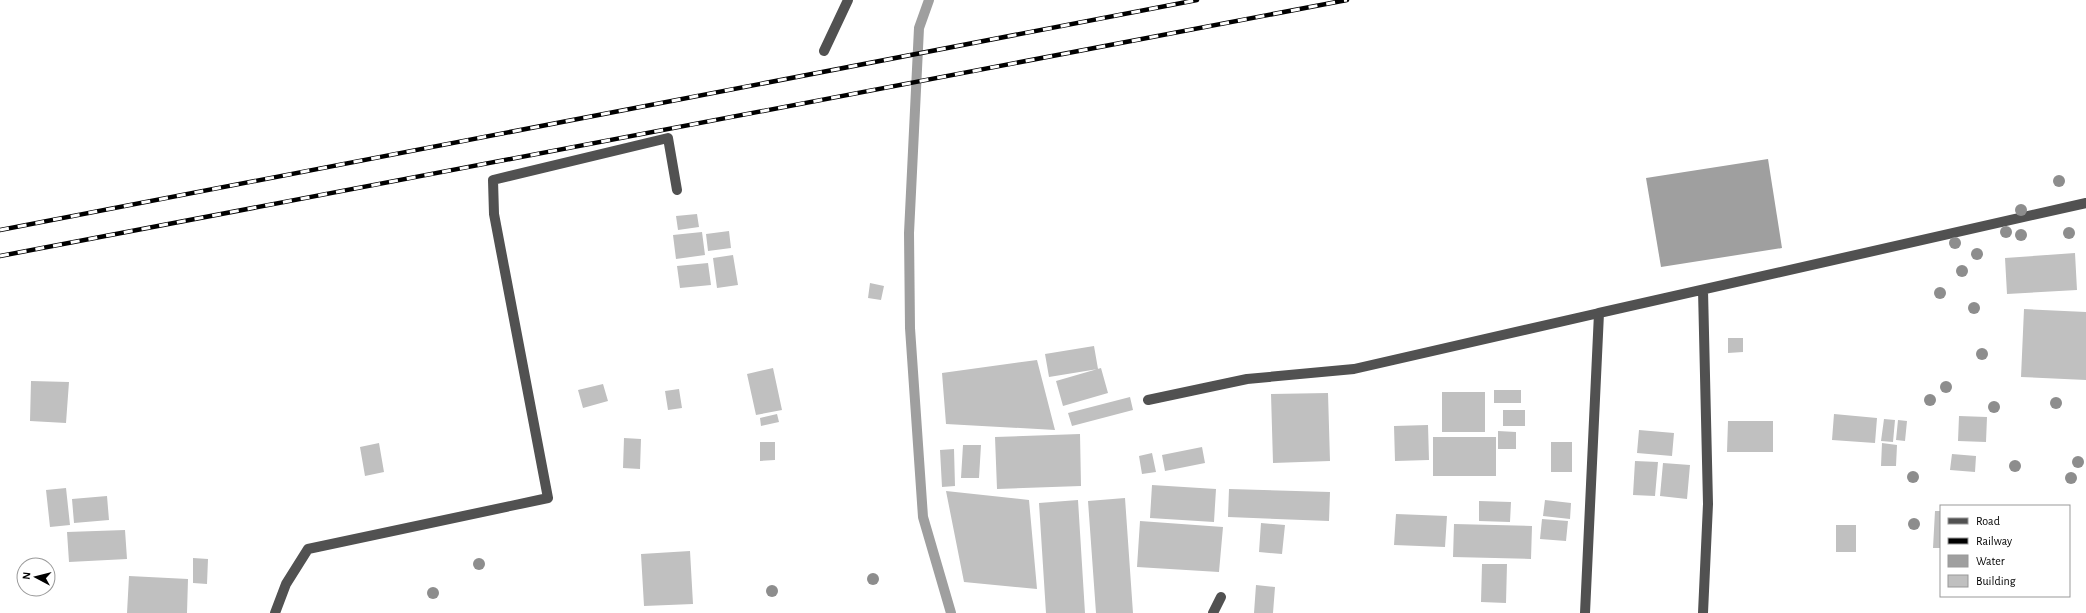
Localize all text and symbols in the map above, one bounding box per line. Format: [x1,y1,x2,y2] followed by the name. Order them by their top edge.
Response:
[1940,505,2070,597] legend
[1976,515,2000,527] text: Road
[1976,535,2012,548] text: Railway
[1976,555,2005,567] text: Water
[16,557,56,597] north arrow
[21,571,32,580] text: N
[1976,575,2016,587] text: Building

